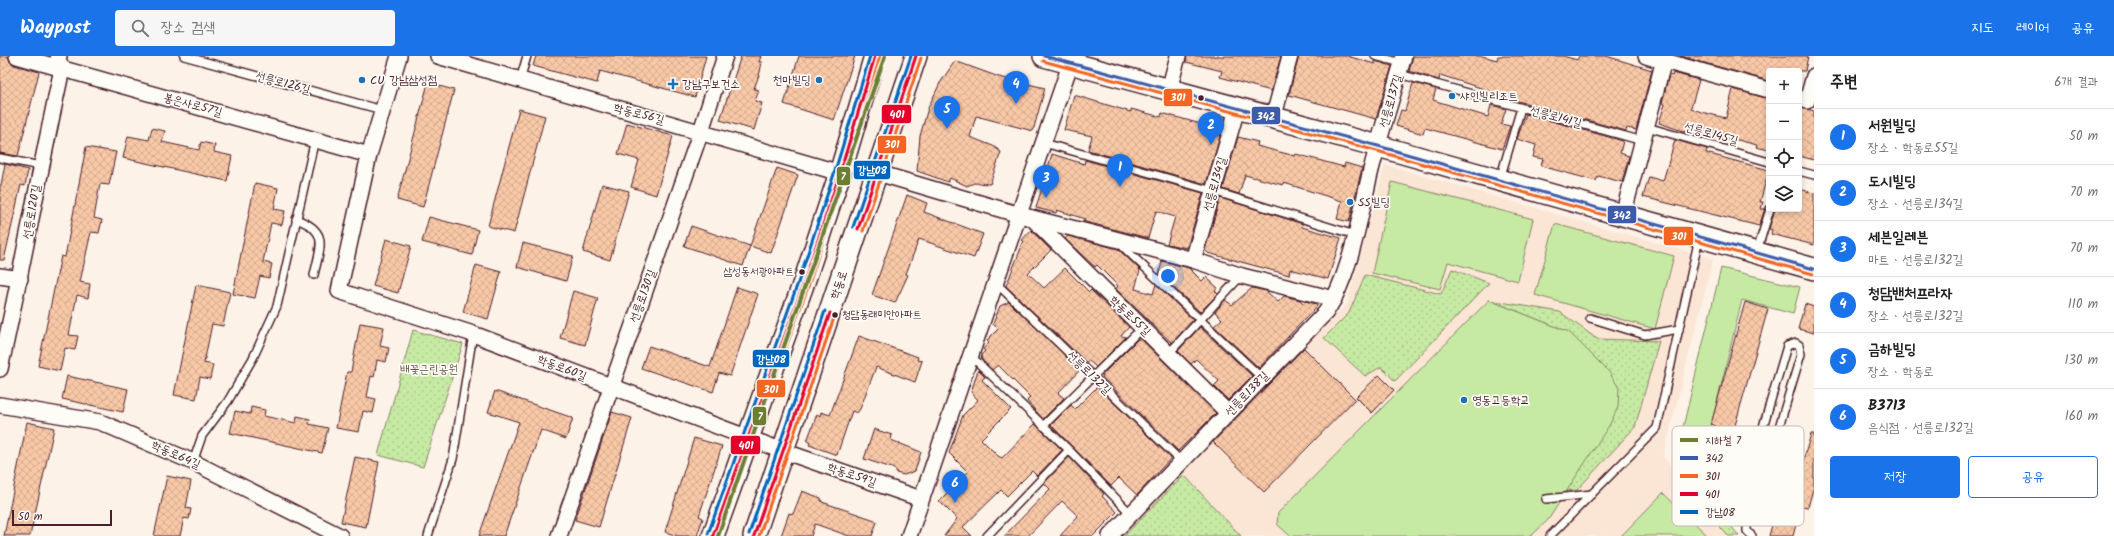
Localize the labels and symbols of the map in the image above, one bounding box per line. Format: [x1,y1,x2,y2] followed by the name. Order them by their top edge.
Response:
[253,67,313,100] street label: 선릉로126길
[370,71,437,90] place label: CU 강남삼성점
[772,71,811,90] place label: 천마빌딩
[1003,71,1029,104] pin: 4
[1374,72,1408,130] street label: 선릉로137길
[357,75,367,85] marker: CU 강남삼성점
[682,75,740,94] place label: 강남구보건소
[814,75,824,85] marker: 천마빌딩
[667,78,679,90] marker: 강남구보건소
[1460,87,1518,106] place label: 샤인빌리조트
[161,88,225,122] street label: 봉은사로57길
[1163,88,1193,107] line badge: 301
[1170,89,1186,107] text: 301
[1447,91,1457,101] marker: 샤인빌리조트
[1196,93,1206,103] unlabelled marker
[934,96,960,129] pin: 5
[612,98,667,130] street label: 학동로56길
[1528,101,1584,133] street label: 선릉로141길
[881,104,912,124] line badge: 401
[890,106,905,124] text: 401
[1251,106,1281,125] line badge: 342
[1256,108,1275,126] text: 342
[1198,112,1224,145] pin: 2
[1682,117,1741,151] street label: 선릉로145길
[877,135,907,154] line badge: 301
[884,136,900,154] text: 301
[1107,154,1133,187] pin: 1
[1198,154,1232,213] street label: 선릉로134길
[853,160,891,180] line badge: 강남08
[857,162,887,180] text: 강남08
[1033,165,1059,198] pin: 3
[836,166,851,186] line badge: 7
[840,168,846,186] text: 7
[18,183,46,241] street label: 선릉로120길
[1358,193,1390,212] place label: SS빌딩
[1345,197,1355,207] marker: SS빌딩
[1607,205,1637,224] line badge: 342
[1612,207,1631,225] text: 342
[1663,226,1694,246] line badge: 301
[1671,228,1687,246] text: 301
[723,263,794,281] place label: 삼성동서광아파트
[625,266,661,325] street label: 선릉로130길
[1158,266,1178,286] your location
[797,267,807,277] marker: 삼성동서광아파트
[825,268,853,302] street label: 학동로
[1105,291,1155,341] street label: 학동로55길
[842,306,922,324] place label: 청담동래미안아파트
[830,310,840,320] marker: 청담동래미안아파트
[1062,347,1116,400] street label: 선릉로132길
[752,349,790,368] line badge: 강남08
[535,350,590,386] street label: 학동로60길
[756,351,786,369] text: 강남08
[400,360,458,379] park label: 배꽃근린공원
[1221,367,1274,421] street label: 선릉로138길
[756,379,786,398] line badge: 301
[763,381,779,399] text: 301
[1472,391,1530,410] place label: 영동고등학교
[1459,395,1469,405] marker: 영동고등학교
[752,406,767,426] line badge: 7
[757,408,763,426] text: 7
[1672,426,1804,526] legend
[1705,432,1742,450] text: 지하철 7
[730,435,761,455] line badge: 401
[148,436,204,474] street label: 학동로64길
[739,437,754,455] text: 401
[1705,450,1724,468] text: 342
[825,458,879,492] street label: 학동로59길
[1705,468,1720,486] text: 301
[942,470,968,503] pin: 6
[1705,486,1720,504] text: 401
[1705,504,1735,522] text: 강남08
[12,508,112,527] scale bar

